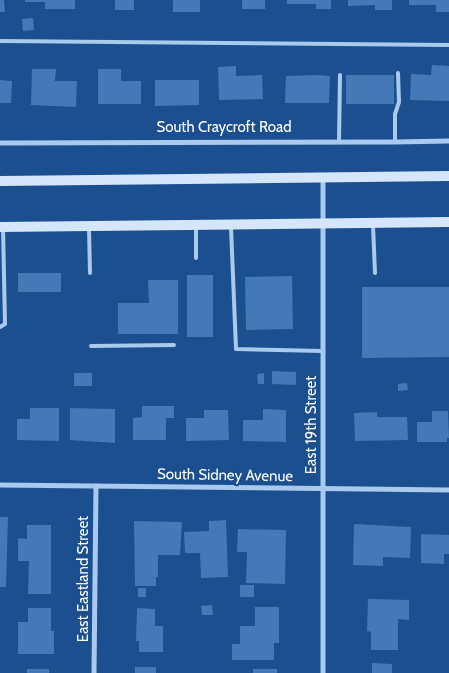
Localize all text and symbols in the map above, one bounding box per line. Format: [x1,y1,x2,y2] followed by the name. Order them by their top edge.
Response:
[157,118,291,136] street label: South Craycroft Road
[302,376,320,474] street label: East 19th Street
[157,465,294,485] street label: South Sidney Avenue
[74,516,92,642] street label: East Eastland Street

